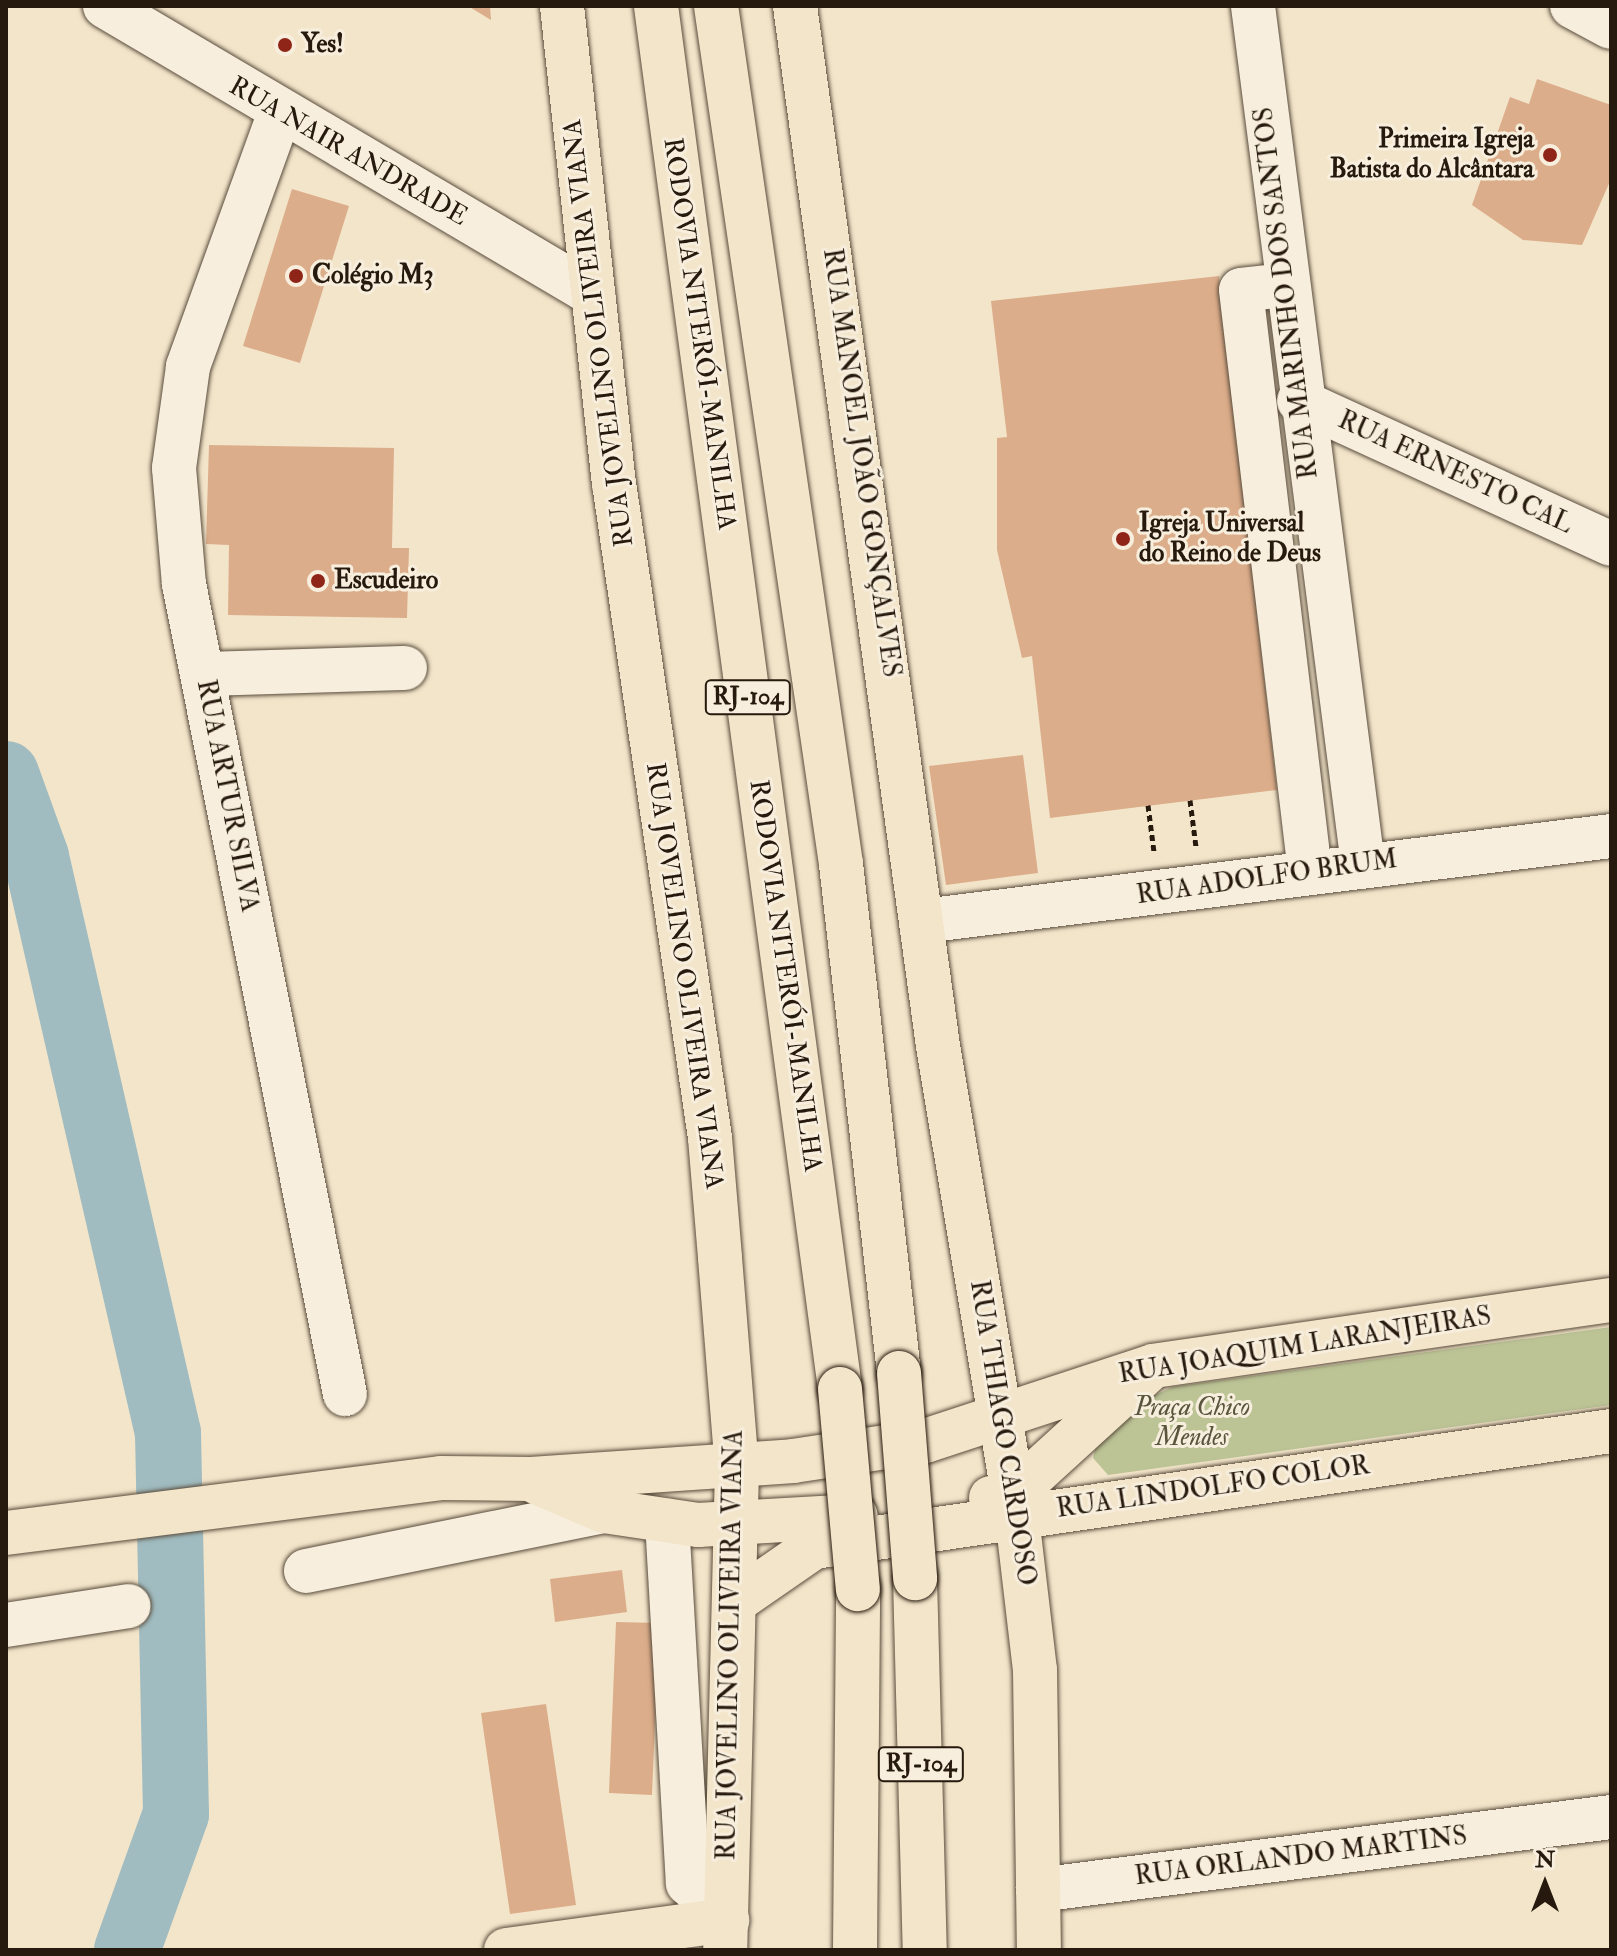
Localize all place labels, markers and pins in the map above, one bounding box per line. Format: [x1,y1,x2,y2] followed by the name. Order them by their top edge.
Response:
[301,29,344,61] place label: Yes!
[276,36,294,54] marker: Yes!
[1330,124,1534,186] place label: Primeira Igreja Batista do Alcântara
[1541,146,1559,164] marker: Primeira Igreja Batista do Alcântara
[312,260,434,292] place label: Colégio M3
[287,267,305,285] marker: Colégio M3
[1139,508,1321,570] place label: Igreja Universal do Reino de Deus
[1114,530,1132,548] marker: Igreja Universal do Reino de Deus
[334,565,438,597] place label: Escudeiro
[309,572,327,590] marker: Escudeiro

